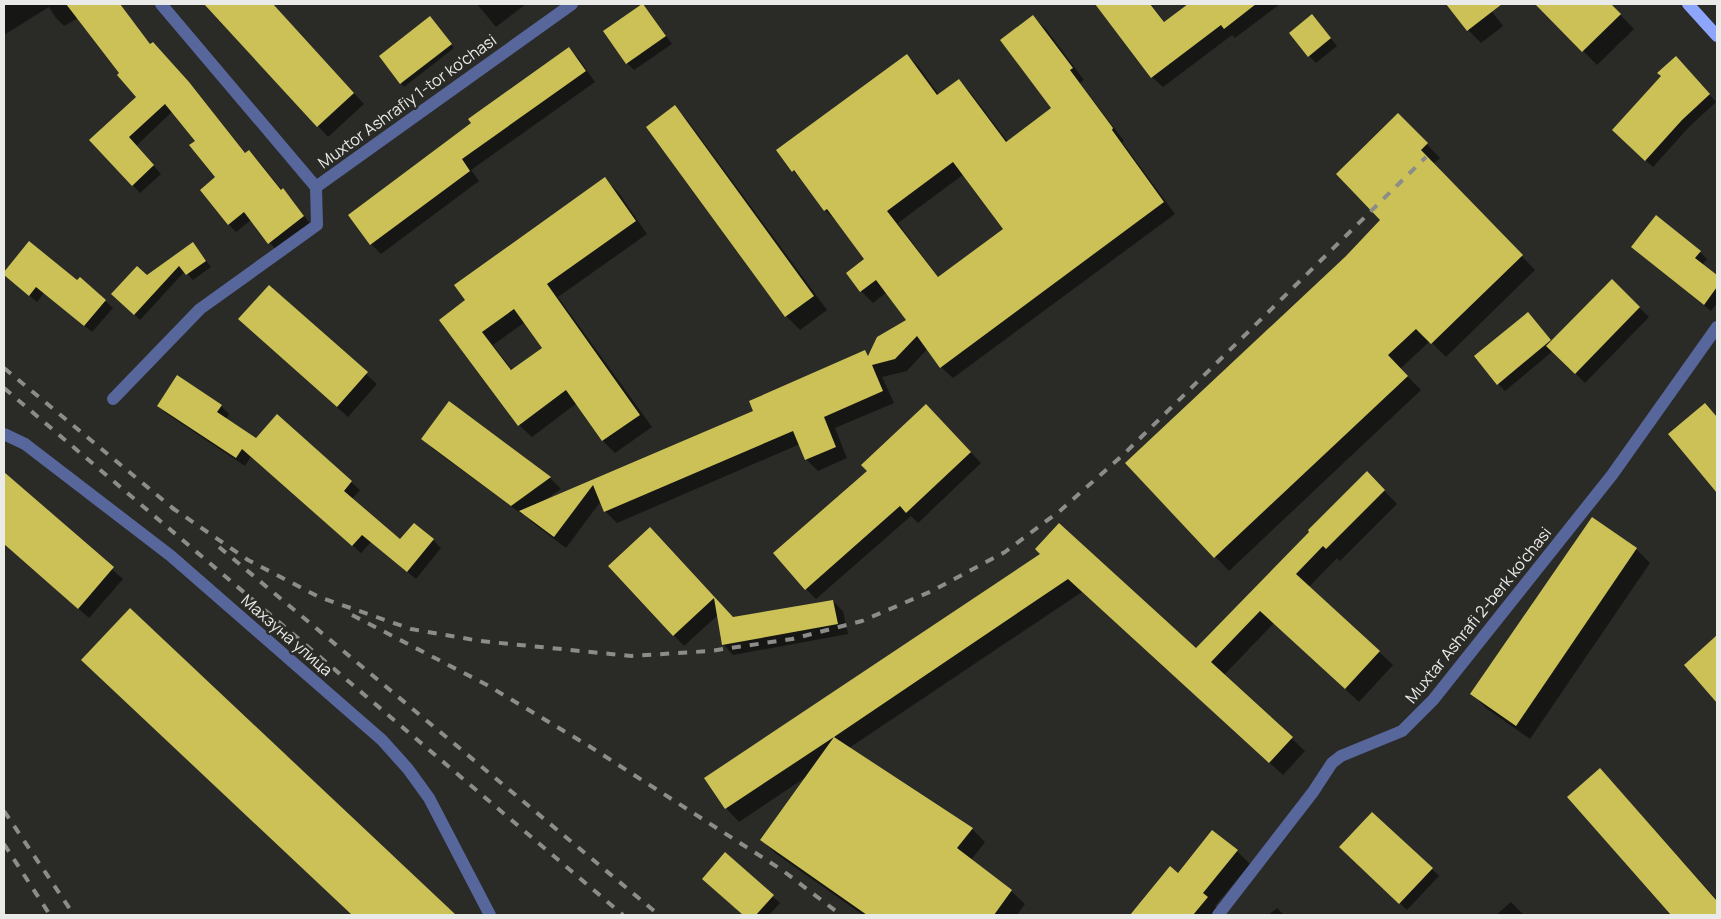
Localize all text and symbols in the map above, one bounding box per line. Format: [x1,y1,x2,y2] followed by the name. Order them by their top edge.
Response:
[313,29,501,173] street label: Muxtor Ashrafiy 1-tor ko'chasi
[1400,522,1556,708] street label: Muxtar Ashrafi 2-berk ko'chasi
[237,589,337,681] street label: Махзуна улица

